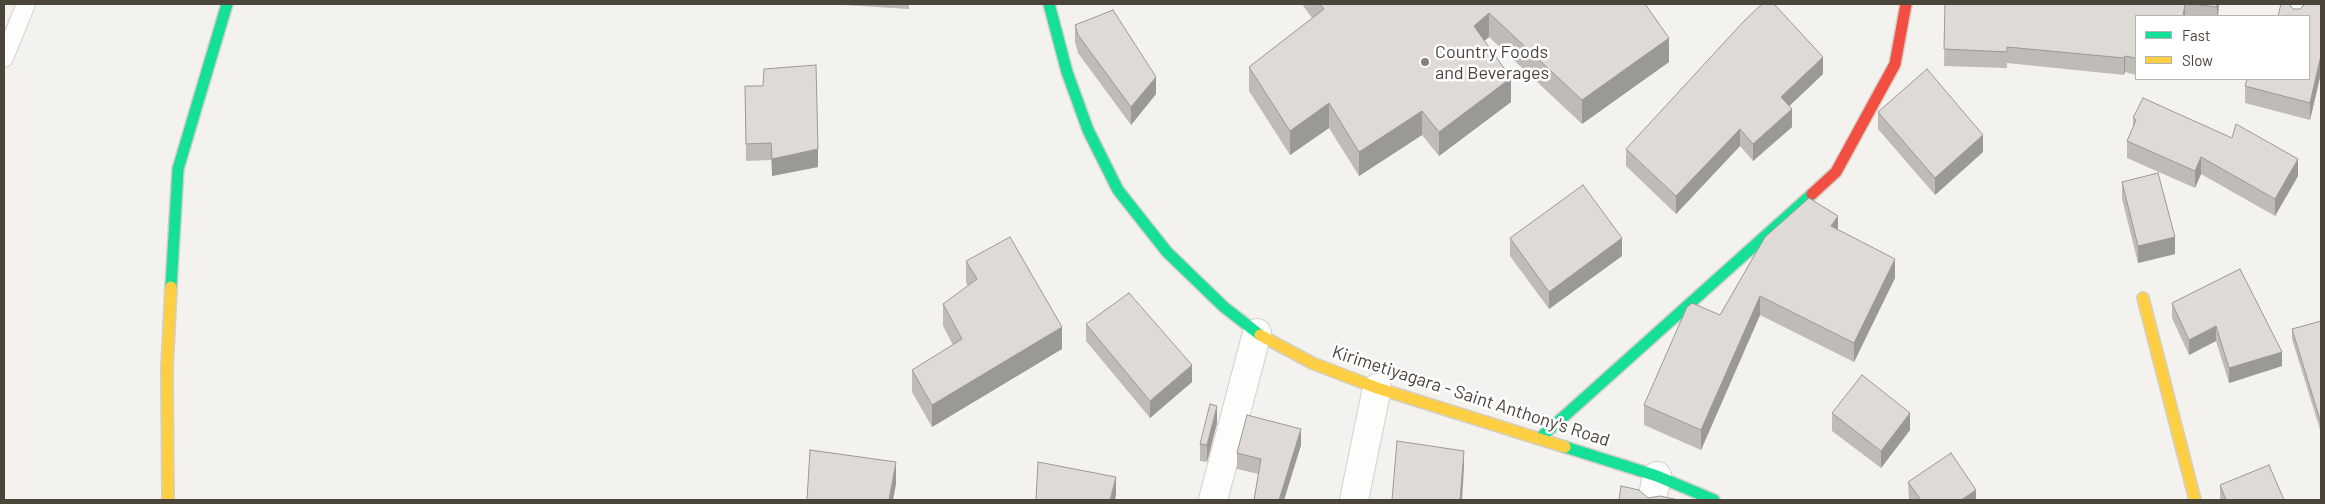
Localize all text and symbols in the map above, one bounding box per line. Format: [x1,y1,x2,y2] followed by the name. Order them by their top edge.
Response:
[2135,15,2310,80] legend
[2182,26,2210,44] text: Fast
[1435,41,1549,84] place label: Country Foods and Beverages
[2182,51,2213,69] text: Slow
[1419,56,1431,68] marker: Country Foods and Beverages
[1329,341,1613,451] street label: Kirimetiyagara - Saint Anthony's Road

